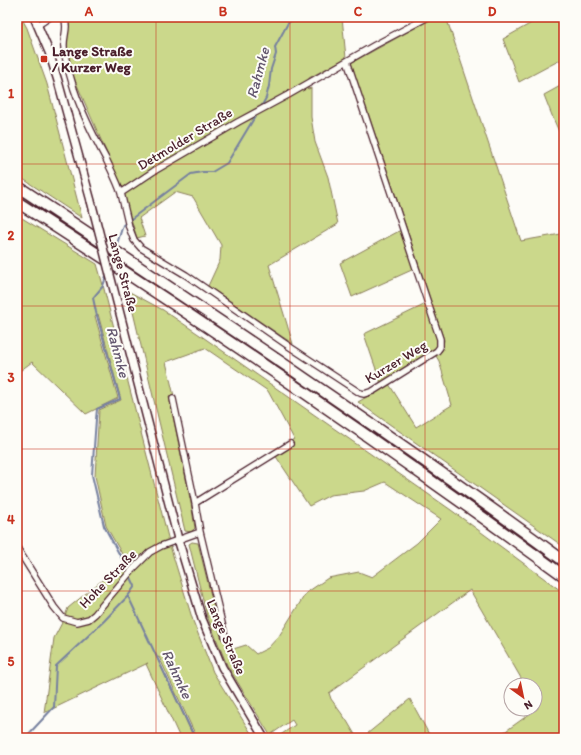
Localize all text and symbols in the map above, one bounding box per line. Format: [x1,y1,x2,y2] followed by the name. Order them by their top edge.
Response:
[84,4,94,19] text: A
[219,4,228,19] text: B
[354,4,363,19] text: C
[488,4,497,19] text: D
[51,43,133,76] place label: Lange Straße / Kurzer Weg
[243,45,274,100] water label: Rahmke
[39,54,49,64] marker: Lange Straße / Kurzer Weg
[8,86,14,101] text: 1
[134,104,236,174] street label: Detmolder Straße
[8,228,15,243] text: 2
[104,232,142,314] street label: Lange Straße
[103,325,134,380] water label: Rahmke
[362,336,431,387] street label: Kurzer Weg
[7,370,15,385] text: 3
[7,512,15,527] text: 4
[76,546,141,612] street label: Hohe Straße
[202,597,250,678] street label: Lange Straße
[158,647,196,702] water label: Rahmke
[8,654,15,669] text: 5
[503,677,543,717] north arrow
[522,697,535,712] text: N

